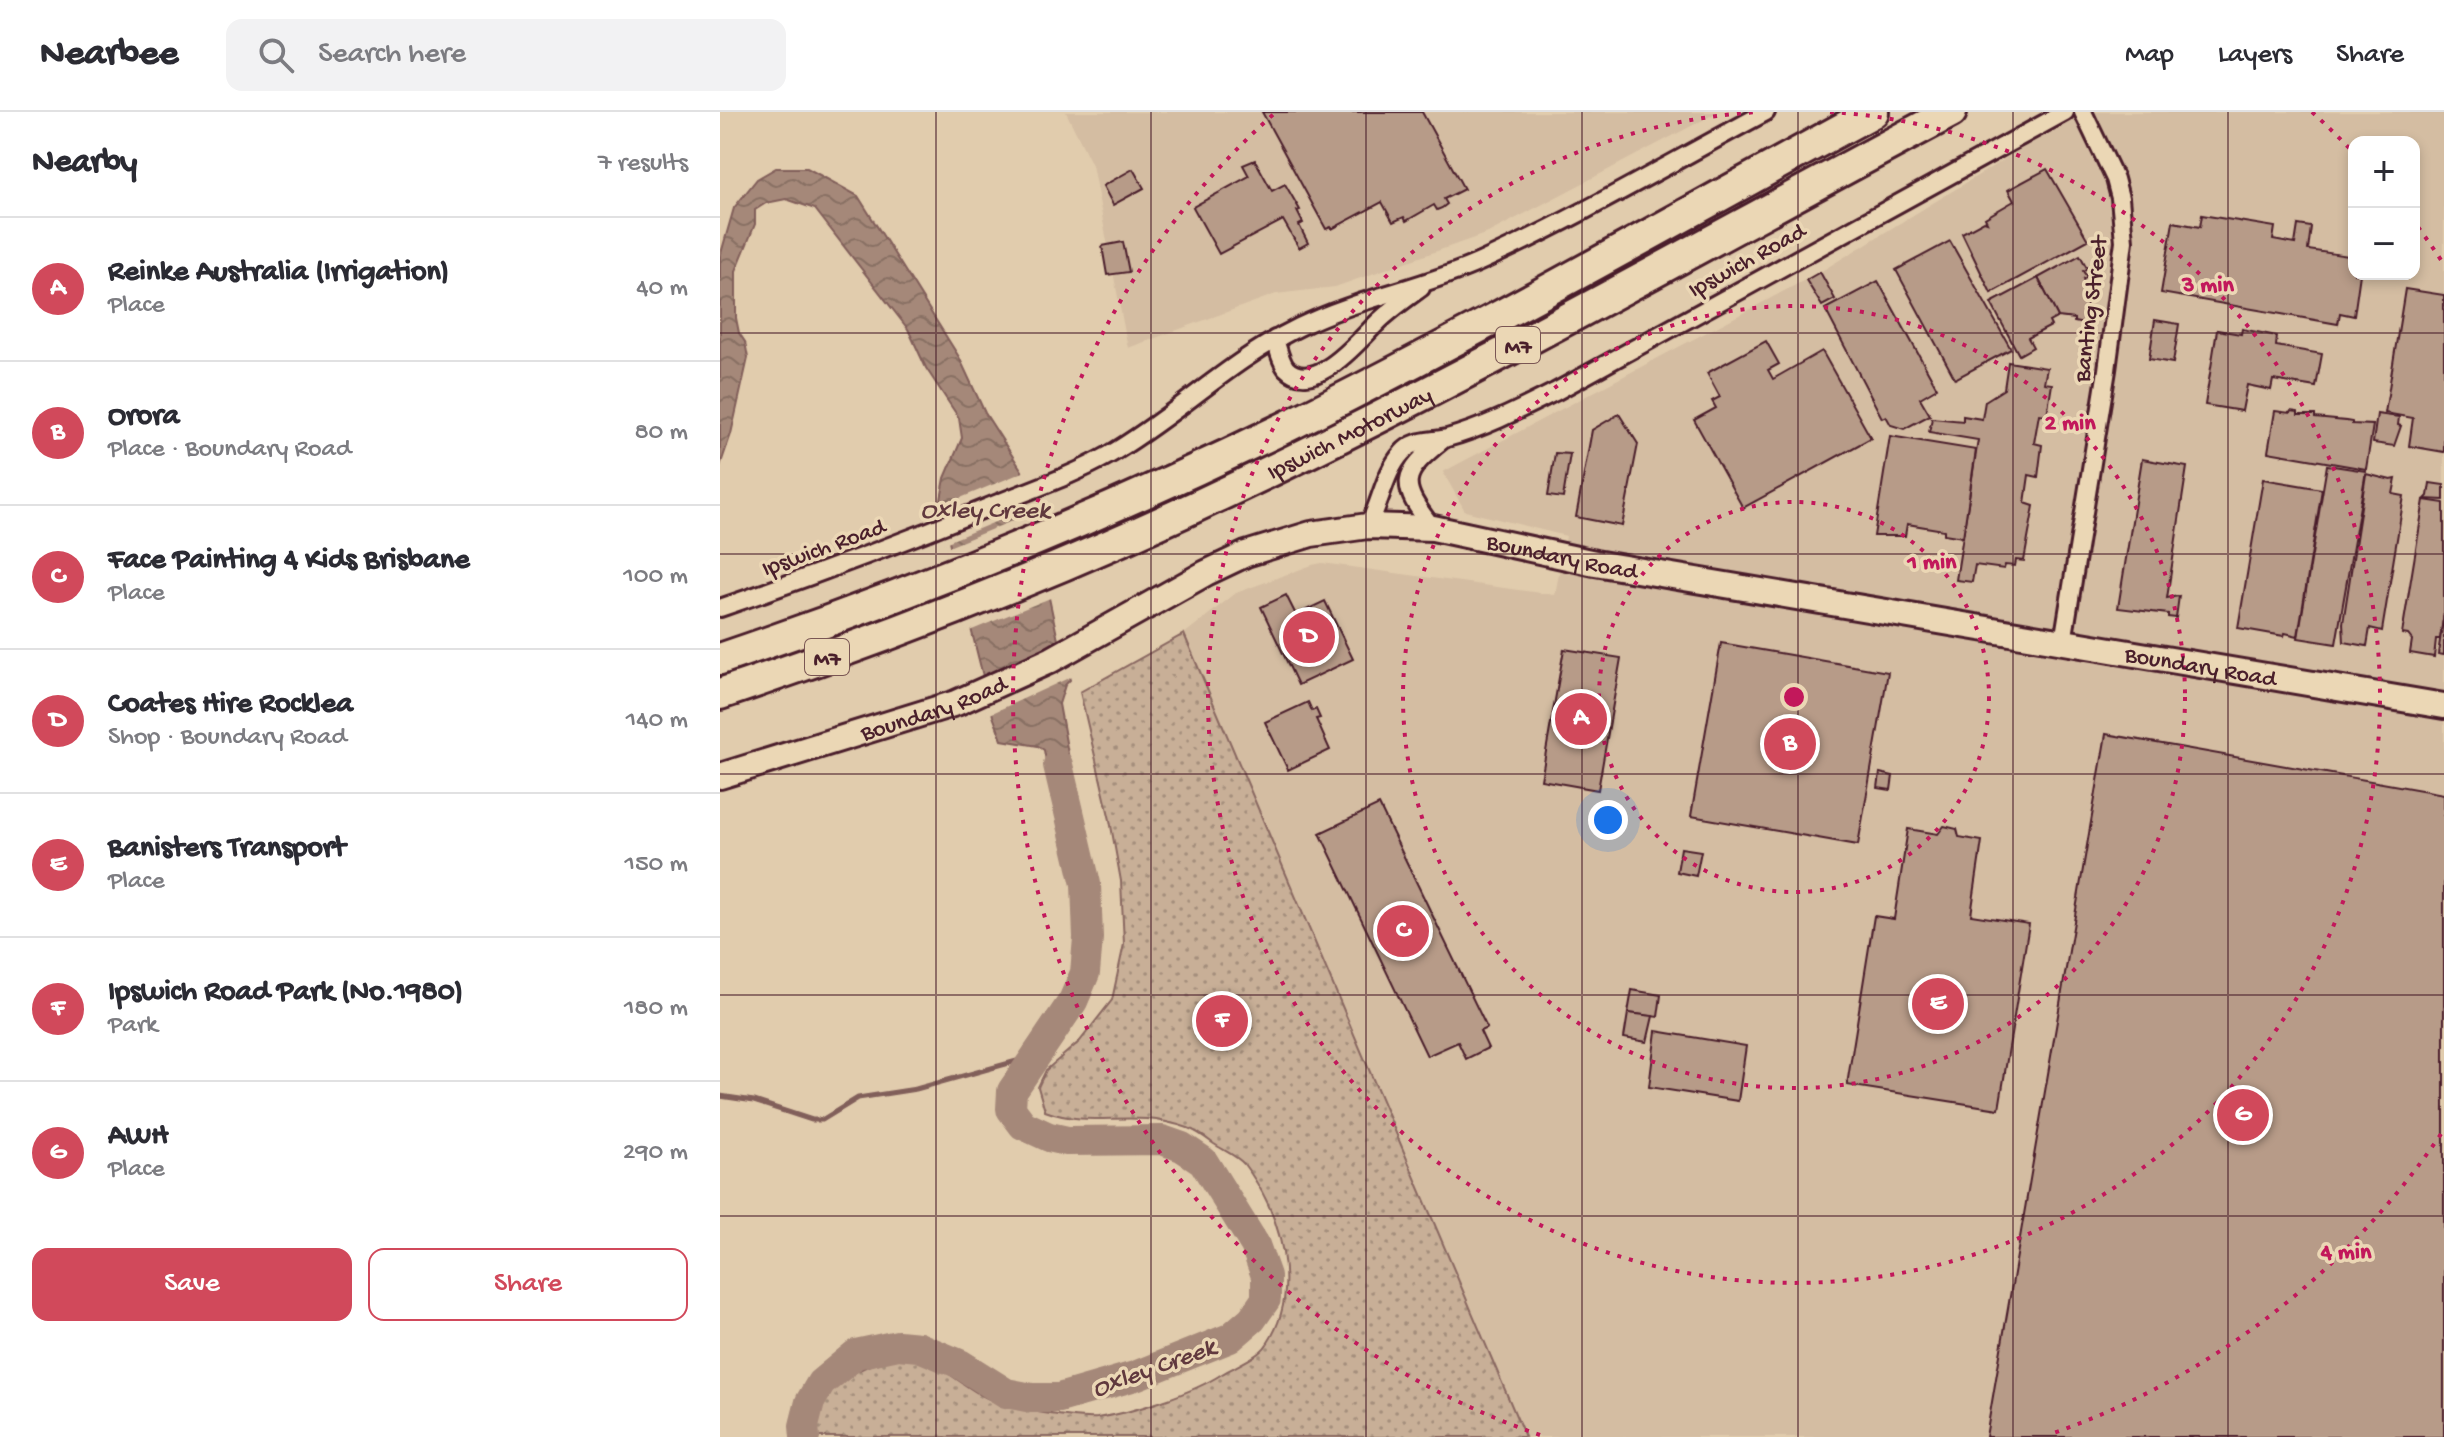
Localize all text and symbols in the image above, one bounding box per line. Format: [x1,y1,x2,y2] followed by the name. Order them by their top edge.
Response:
[226,19,786,91] search box
[40,33,178,77] text: Nearbee
[254,33,298,77] icon: search
[318,38,466,73] text: Search here
[2125,39,2174,72] text: Map
[2218,39,2292,72] text: Layers
[2336,39,2404,72] text: Share
[2348,136,2420,280] map controls
[2348,136,2420,208] button: +
[32,144,137,184] text: Nearby
[598,149,688,180] text: 7 results
[2348,208,2420,280] button: −
[1684,217,1813,306] street label: Ipswich Road
[2069,233,2116,385] street label: Banting Street
[108,256,449,291] text: Reinke Australia (Irrigation)
[2181,272,2234,301] text: 3 min
[50,274,66,305] text: A
[636,274,688,305] text: 40 m
[108,291,165,322] text: Place
[1496,327,1540,363] road number: M7
[1263,382,1438,488] street label: Ipswich Motorway
[108,400,180,435] text: Orora
[2044,410,2096,439] text: 2 min
[51,418,65,449] text: B
[634,418,688,449] text: 80 m
[108,435,351,466] text: Place · Boundary Road
[920,497,1052,528] water label: Oxley Creek
[758,513,892,585] street label: Ipswich Road
[1482,529,1641,588] street label: Boundary Road
[108,544,470,579] text: Face Painting 4 Kids Brisbane
[1906,549,1957,578] text: 1 min
[51,562,65,593] text: C
[623,562,688,593] text: 100 m
[108,579,165,610] text: Place
[1283,607,1335,667] pin: D
[805,639,849,675] road number: M7
[2121,641,2280,696] street label: Boundary Road
[857,670,1014,750] street label: Boundary Road
[1780,683,1808,711] centre of rings
[108,688,353,723] text: Coates Hire Rocklea
[1555,689,1607,749] pin: A
[50,706,66,737] text: D
[626,706,688,737] text: 140 m
[1764,714,1816,774] pin: B
[108,723,347,754] text: Shop · Boundary Road
[1588,800,1628,840] your location
[108,832,346,867] text: Banisters Transport
[50,850,66,881] text: E
[624,850,688,881] text: 150 m
[108,867,165,898] text: Place
[1377,901,1429,961] pin: C
[1912,974,1964,1034] pin: E
[108,976,463,1011] text: Ipswich Road Park (No.1980)
[1196,991,1248,1051] pin: F
[51,994,65,1025] text: F
[624,994,688,1025] text: 180 m
[108,1011,158,1042] text: Park
[2217,1085,2269,1145] pin: G
[108,1120,168,1155] text: AWH
[50,1138,66,1169] text: G
[623,1138,688,1169] text: 290 m
[108,1155,165,1186] text: Place
[2320,1239,2372,1268] text: 4 min
[32,1248,352,1321] button: Save
[368,1248,688,1321] button: Share
[1089,1333,1223,1407] water label: Oxley Creek

